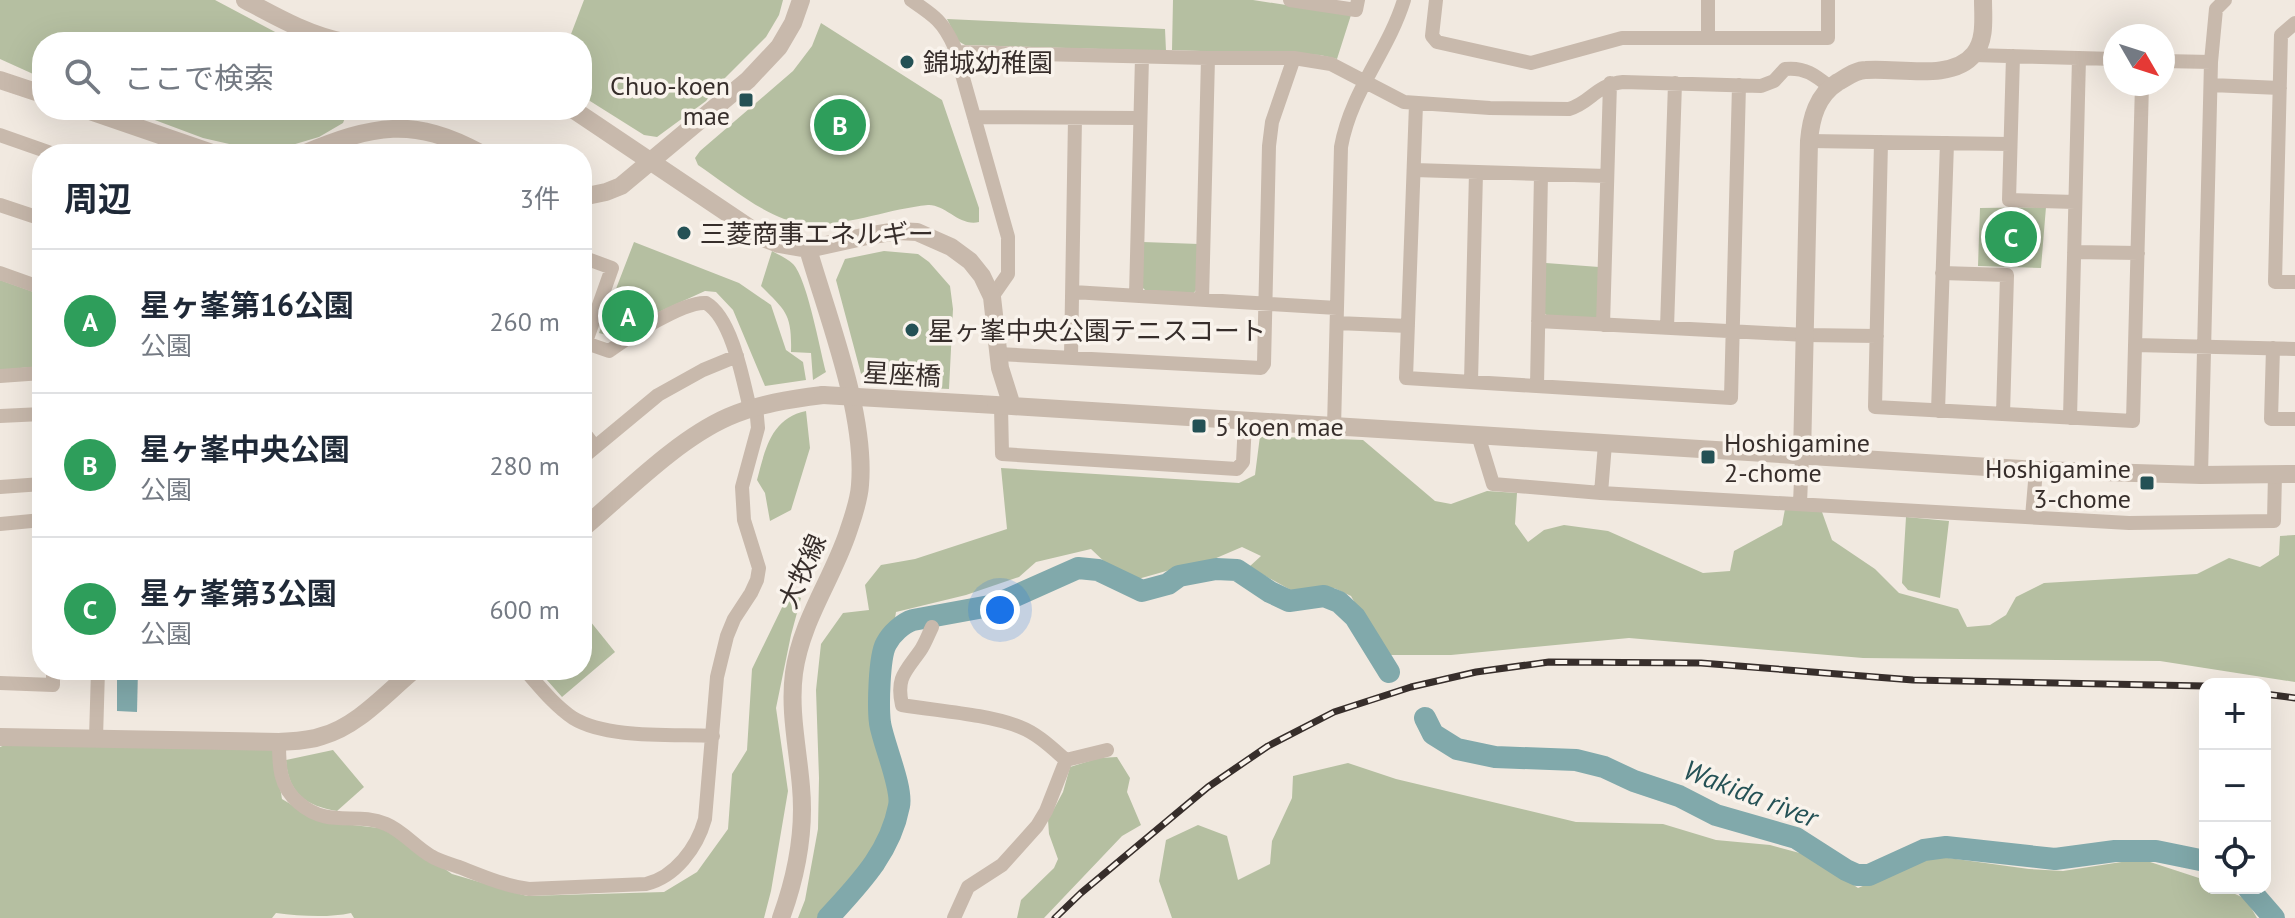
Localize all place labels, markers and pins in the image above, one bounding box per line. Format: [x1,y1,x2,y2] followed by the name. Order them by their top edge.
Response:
[923,46,1053,79] place label: 錦城幼稚園
[898,53,916,71] marker: 錦城幼稚園
[610,69,730,132] place label: Chuo-koen mae
[737,91,755,109] marker: Chuo-koen mae
[814,95,866,155] pin: B
[1985,207,2037,267] pin: C
[700,217,934,250] place label: 三菱商事エネルギー
[675,224,693,242] marker: 三菱商事エネルギー
[602,286,654,346] pin: A
[928,314,1266,347] place label: 星ヶ峯中央公園テニスコート
[903,321,921,339] marker: 星ヶ峯中央公園テニスコート
[1215,410,1344,443] place label: 5 koen mae
[1190,417,1208,435] marker: 5 koen mae
[1724,426,1870,489] place label: Hoshigamine 2-chome
[1699,448,1717,466] marker: Hoshigamine 2-chome
[1985,452,2131,515] place label: Hoshigamine 3-chome
[2138,474,2156,492] marker: Hoshigamine 3-chome

